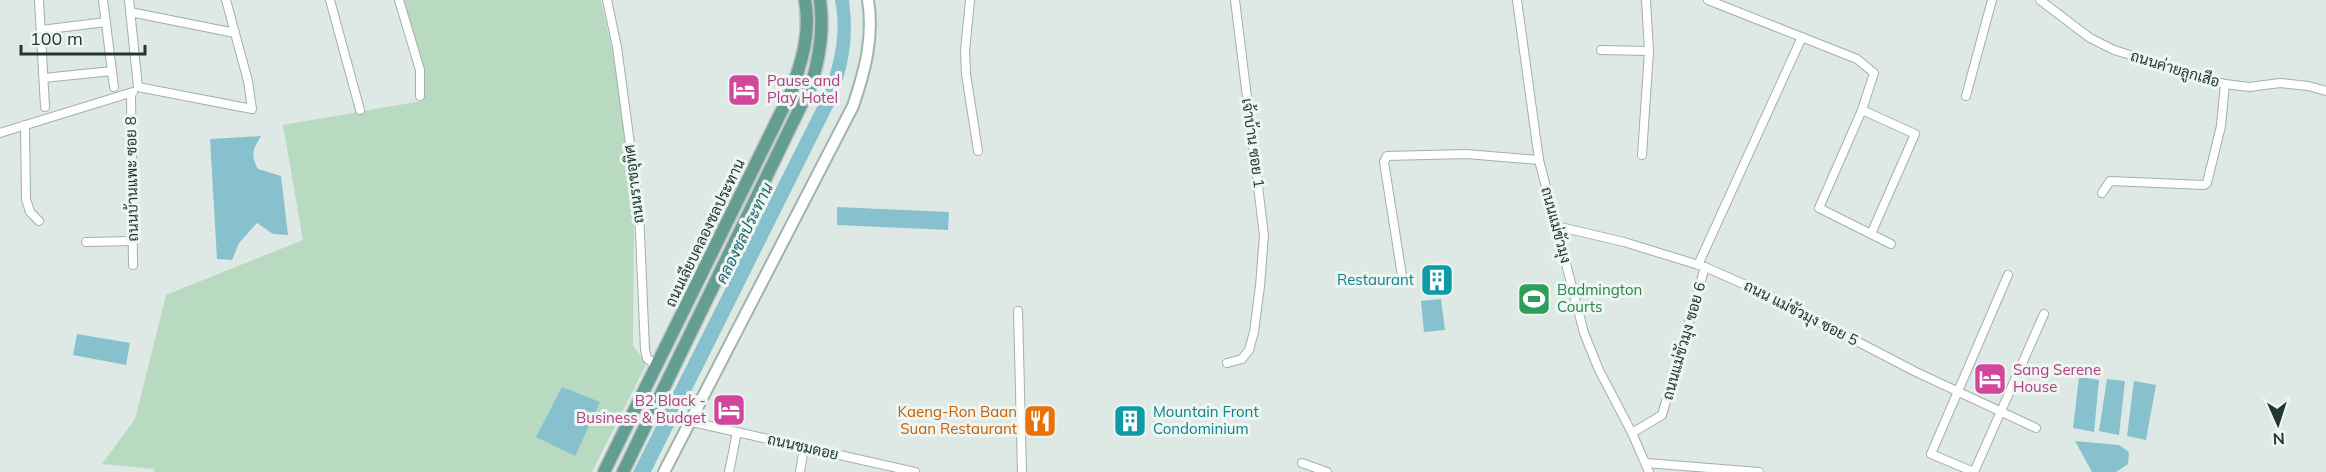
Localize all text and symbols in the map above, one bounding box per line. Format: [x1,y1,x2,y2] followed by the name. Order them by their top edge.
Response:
[21,18,146,56] scale bar
[30,27,83,50] text: 100 m
[2128,46,2222,92] street label: ถนนค่ายลูกเสือ
[767,71,840,107] place label: Pause and Play Hotel
[726,72,762,108] hotel icon: Pause and Play Hotel
[1238,97,1269,189] street label: เจ้าบ้าน ซอย 1
[121,116,142,242] street label: ถนนบ้านแพะ ซอย 8
[619,143,650,224] street label: ถนนราชอุทิศ
[661,156,749,310] street label: ถนนเลียบคลองชลประทาน
[711,179,777,287] water label: คลองชลประทาน
[1535,185,1576,266] street label: ถนนแม่ขัวมุง
[1419,262,1455,298] building icon: Restaurant
[1337,270,1414,289] place label: Restaurant
[1740,276,1862,351] street label: ถนน แม่ขัวมุง ซอย 5
[1557,280,1642,316] place label: Badmington Courts
[1658,280,1711,403] street label: ถนนแม่ขัวมุง ซอย 6
[1516,281,1552,317] sports icon: Badmington Courts
[2013,360,2101,396] place label: Sang Serene House
[1972,361,2008,397] hotel icon: Sang Serene House
[576,391,706,427] place label: B2 Black - Business & Budget
[711,392,747,428] hotel icon: B2 Black - Business & Budget
[2248,394,2308,454] north arrow
[898,402,1017,438] place label: Kaeng-Ron Baan Suan Restaurant
[1153,402,1259,438] place label: Mountain Front Condominium
[1022,403,1058,439] restaurant icon: Kaeng-Ron Baan Suan Restaurant
[1112,403,1148,439] building icon: Mountain Front Condominium
[766,429,841,464] street label: ถนนชมดอย
[2272,429,2285,449] text: N

